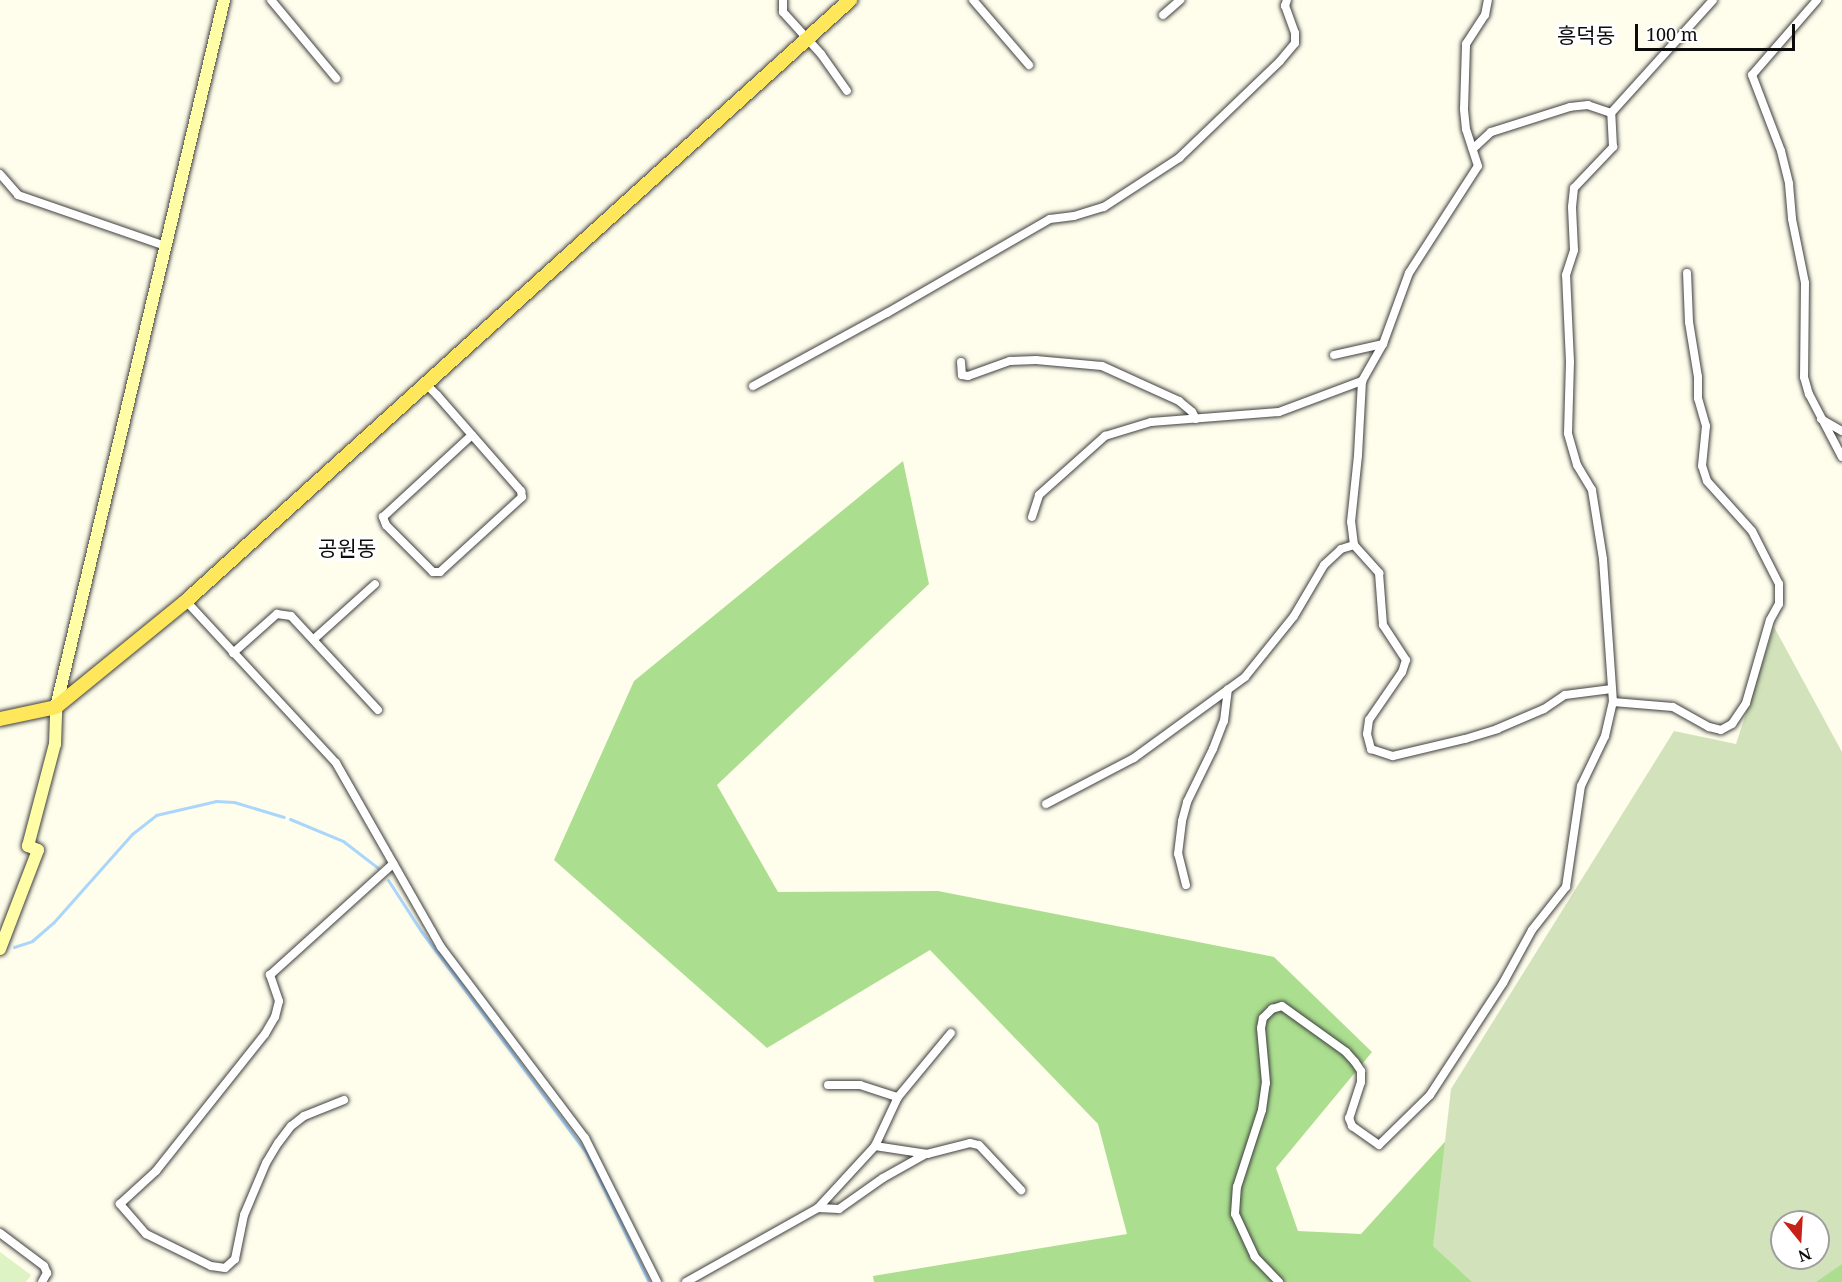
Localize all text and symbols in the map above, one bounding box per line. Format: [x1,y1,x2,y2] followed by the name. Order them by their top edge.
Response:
[1638,12,1798,50] scale bar
[1557,22,1615,48] district label: 흥덕동
[1646,22,1698,46] text: 100 m
[318,535,376,561] district label: 공원동
[1770,1210,1830,1270] north arrow
[1796,1243,1814,1268] text: N

